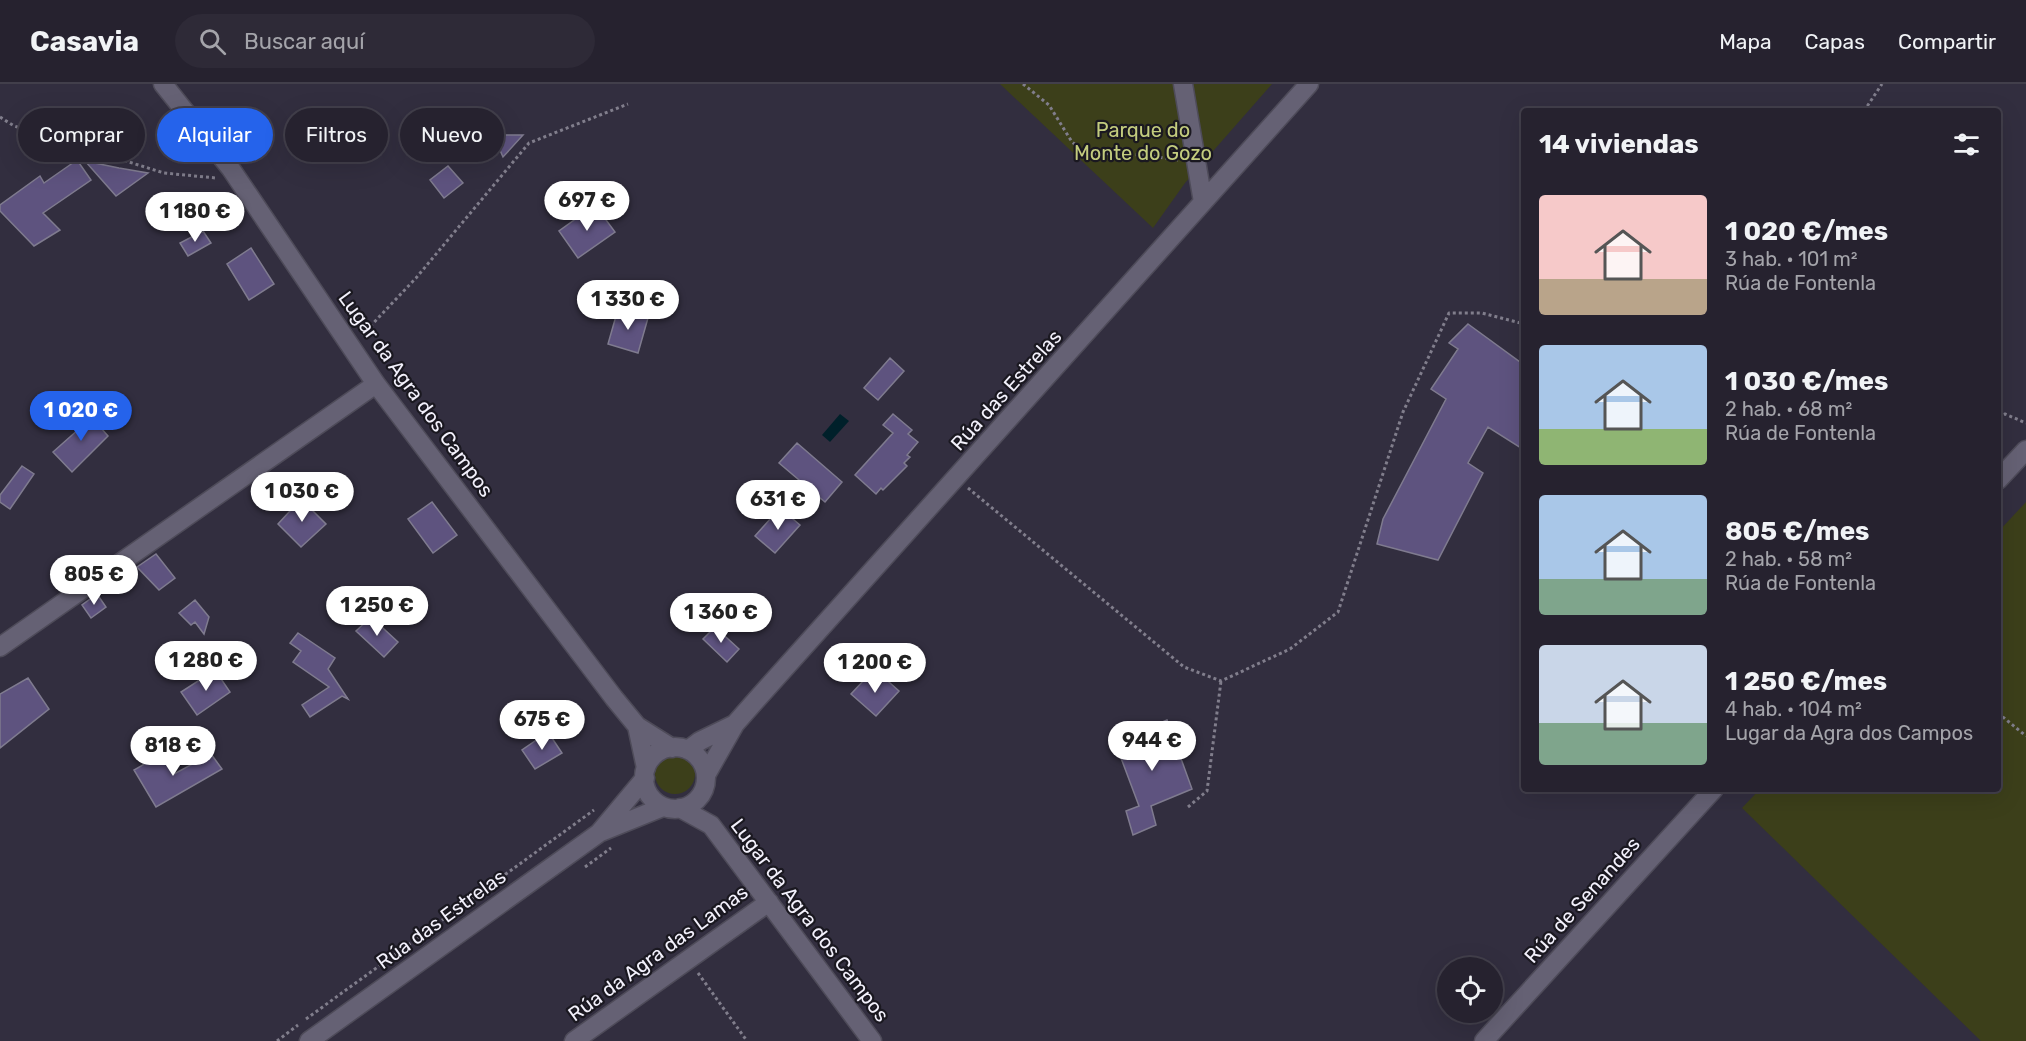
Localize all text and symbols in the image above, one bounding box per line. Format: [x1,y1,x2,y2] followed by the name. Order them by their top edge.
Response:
[175,14,595,68] search box
[30,25,139,58] text: Casavia
[196,25,229,58] icon: search
[244,28,364,55] text: Buscar aquí
[1719,29,1772,54] text: Mapa
[1805,29,1865,54] text: Capas
[1898,29,1996,54] text: Compartir
[18,108,145,162] chip: Comprar
[157,108,273,162] chip: Alquilar
[285,108,388,162] chip: Filtros
[400,108,504,162] chip: Nuevo
[1074,118,1212,165] park label: Parque do Monte do Gozo
[1950,128,1983,161] icon: filters
[1539,129,1699,160] text: 14 viviendas
[545,181,629,232] pin: 697 €
[558,188,616,212] text: 697 €
[140,192,250,243] pin: 1 180 €
[159,199,231,223] text: 1 180 €
[1725,216,1888,247] text: 1 020 €/mes
[1587,219,1659,291] icon: home
[1725,247,1858,271] text: 3 hab. · 101 m²
[1725,271,1876,295] text: Rúa de Fontenla
[573,280,683,331] pin: 1 330 €
[333,287,499,501] street label: Lugar da Agra dos Campos
[591,287,665,311] text: 1 330 €
[946,325,1066,455] street label: Rúa das Estrelas
[1725,366,1888,397] text: 1 030 €/mes
[1587,369,1659,441] icon: home
[26,391,136,442] pin: 1 020 €
[1725,397,1852,421] text: 2 hab. · 68 m²
[44,398,118,422] text: 1 020 €
[1725,421,1876,445] text: Rúa de Fontenla
[247,472,357,523] pin: 1 030 €
[265,479,339,503] text: 1 030 €
[736,480,820,531] pin: 631 €
[750,487,806,511] text: 631 €
[1725,516,1869,547] text: 805 €/mes
[1587,519,1659,591] icon: home
[1725,547,1852,571] text: 2 hab. · 58 m²
[52,555,136,606] pin: 805 €
[64,562,124,586] text: 805 €
[1725,571,1876,595] text: Rúa de Fontenla
[322,586,432,637] pin: 1 250 €
[340,593,414,617] text: 1 250 €
[666,593,776,644] pin: 1 360 €
[684,600,758,624] text: 1 360 €
[151,641,261,692] pin: 1 280 €
[820,643,930,694] pin: 1 200 €
[169,648,243,672] text: 1 280 €
[838,650,912,674] text: 1 200 €
[1725,666,1887,697] text: 1 250 €/mes
[1587,669,1659,741] icon: home
[1725,697,1862,721] text: 4 hab. · 104 m²
[500,700,584,751] pin: 675 €
[514,707,570,731] text: 675 €
[1110,721,1194,772] pin: 944 €
[1725,721,1973,745] text: Lugar da Agra dos Campos
[131,726,215,777] pin: 818 €
[1122,728,1182,752] text: 944 €
[145,733,201,757] text: 818 €
[726,814,894,1026] street label: Lugar da Agra dos Campos
[1519,832,1645,968] street label: Rúa de Senandes
[372,864,510,974] street label: Rúa das Estrelas
[563,880,753,1026] street label: Rúa da Agra das Lamas
[1437,957,1503,1023] map controls
[1437,957,1503,1023] button: locate

